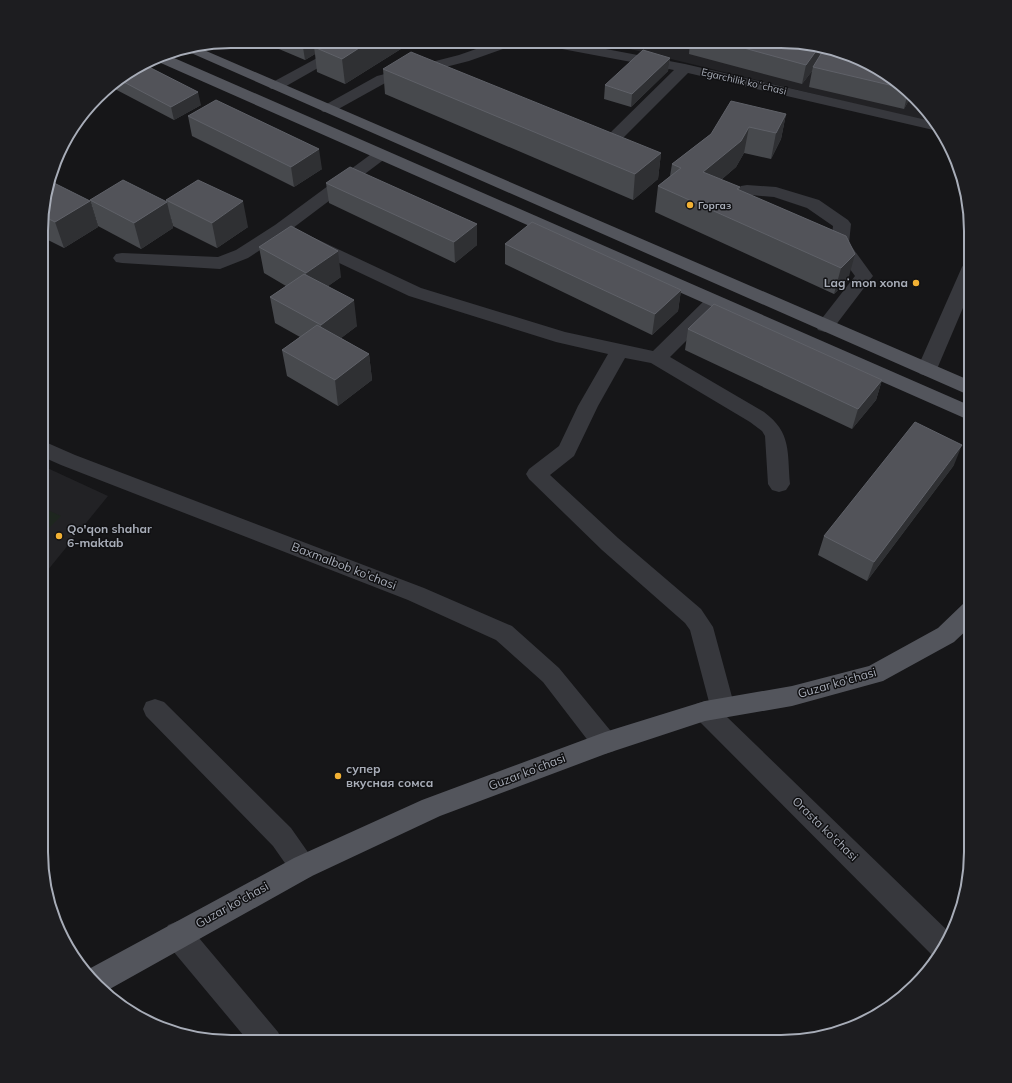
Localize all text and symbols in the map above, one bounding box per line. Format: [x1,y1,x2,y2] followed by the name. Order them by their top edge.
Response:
[700,65,788,98] street label: Egarchilik koʻchasi
[698,199,731,212] place label: Горгаз
[685,200,695,210] marker: Горгаз
[824,275,908,290] place label: Lagʻmon xona
[911,278,921,288] marker: Lagʻmon xona
[67,521,152,550] place label: Qo'qon shahar 6-maktab
[54,531,64,541] marker: Qo'qon shahar 6-maktab
[290,539,399,593] street label: Baxmalbob ko'chasi
[796,664,878,701] street label: Guzar ko'chasi
[486,750,567,793] street label: Guzar ko'chasi
[346,761,433,790] place label: супер вкусная сомса
[333,771,343,781] marker: супер вкусная сомса
[789,793,861,864] street label: Orasta ko'chasi
[193,878,271,931] street label: Guzar ko'chasi

